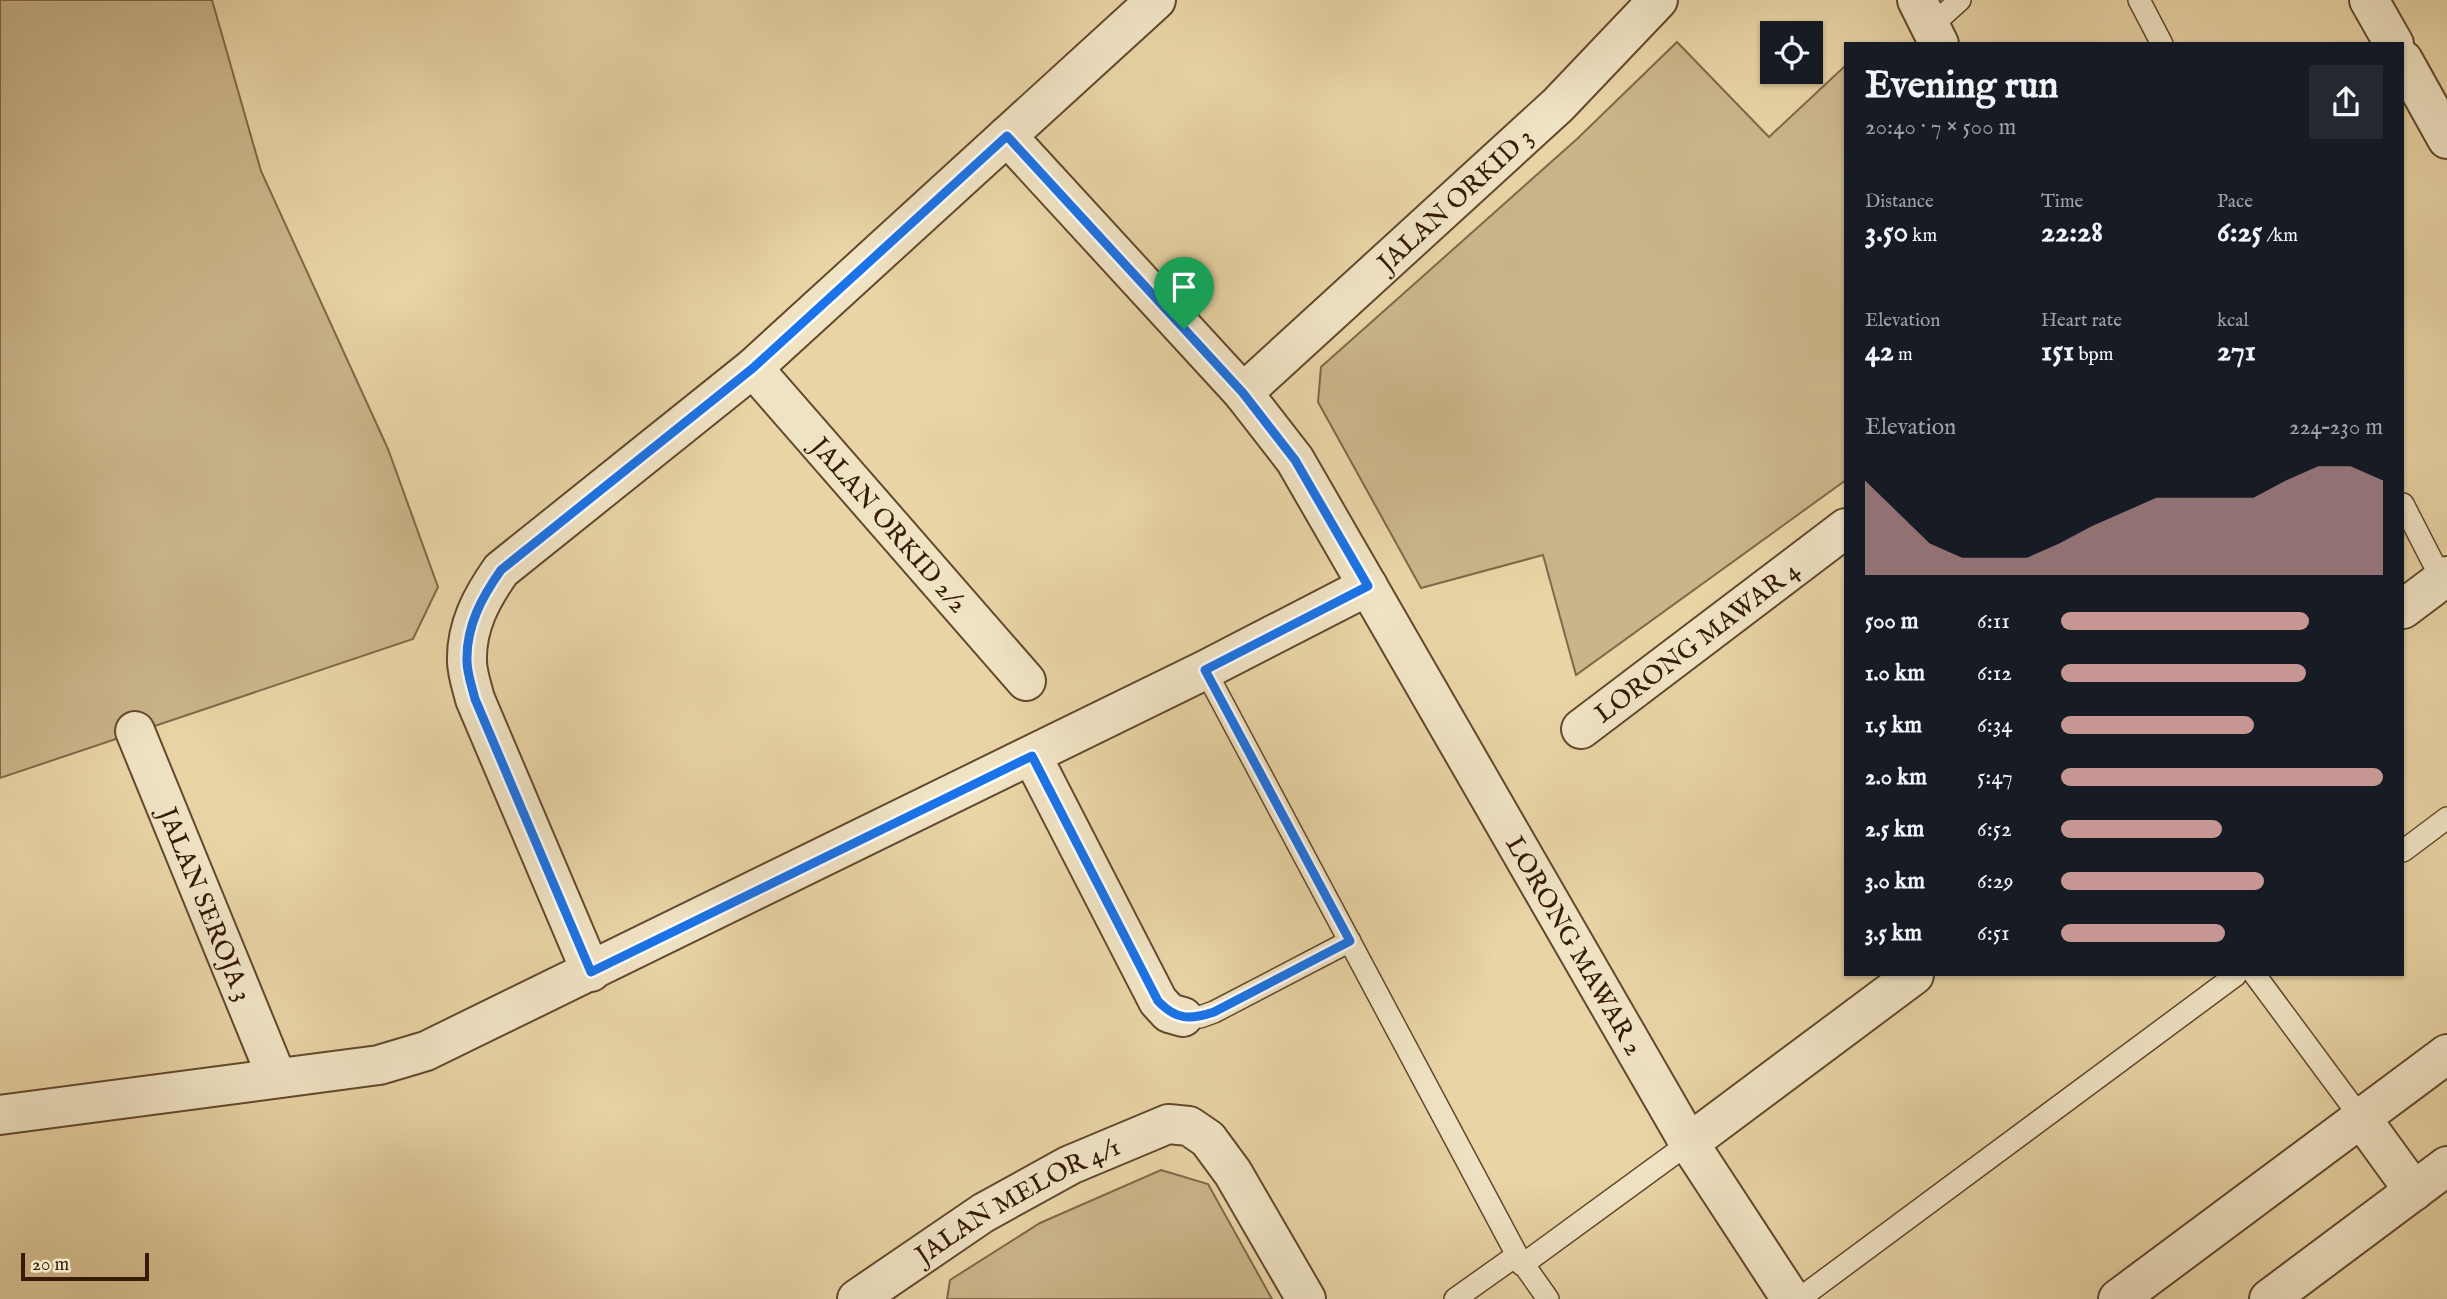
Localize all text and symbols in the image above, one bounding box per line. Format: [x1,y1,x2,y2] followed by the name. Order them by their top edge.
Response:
[1760,21,1823,84] map controls
[1760,21,1823,84] button: locate
[1865,63,2059,111] text: Evening run
[2309,65,2383,139] button: share
[1865,113,2016,142] text: 20:40 · 7 × 500 m
[1369,121,1540,282] street label: JALAN ORKID 3
[1865,190,1934,214] text: Distance
[2041,190,2083,214] text: Time
[2217,190,2253,214] text: Pace
[1865,214,1908,252] text: 3.50
[2041,214,2103,252] text: 22:28
[2217,214,2262,252] text: 6:25
[1908,224,1937,248] text: km
[2262,224,2298,248] text: /km
[1154,257,1214,329] pin
[1165,268,1203,306] icon: arrive
[1865,309,1940,333] text: Elevation
[2041,309,2122,333] text: Heart rate
[2217,309,2249,333] text: kcal
[1865,333,1894,371] text: 42
[2041,333,2074,371] text: 151
[2217,333,2256,371] text: 271
[1894,343,1913,367] text: m
[2074,343,2113,367] text: bpm
[1865,413,1956,442] text: Elevation
[2289,413,2383,442] text: 224–230 m
[801,429,974,620] street label: JALAN ORKID 2/2
[1588,554,1807,731] street label: LORONG MAWAR 4
[1865,607,1919,636] text: 500 m
[1977,607,2010,636] text: 6:11
[1865,659,1925,688] text: 1.0 km
[1977,659,2012,688] text: 6:12
[1865,711,1922,740] text: 1.5 km
[1977,711,2013,740] text: 6:34
[1865,763,1927,792] text: 2.0 km
[1977,763,2013,792] text: 5:47
[149,800,259,1006] street label: JALAN SEROJA 3
[1865,815,1924,844] text: 2.5 km
[1977,815,2012,844] text: 6:52
[1497,830,1650,1062] street label: LORONG MAWAR 2
[1865,867,1925,896] text: 3.0 km
[1977,867,2014,896] text: 6:29
[1865,919,1922,948] text: 3.5 km
[1977,919,2010,948] text: 6:51
[907,1131,1125,1274] street label: JALAN MELOR 4/1
[21,1250,149,1282] scale bar
[32,1253,69,1277] text: 20 m

